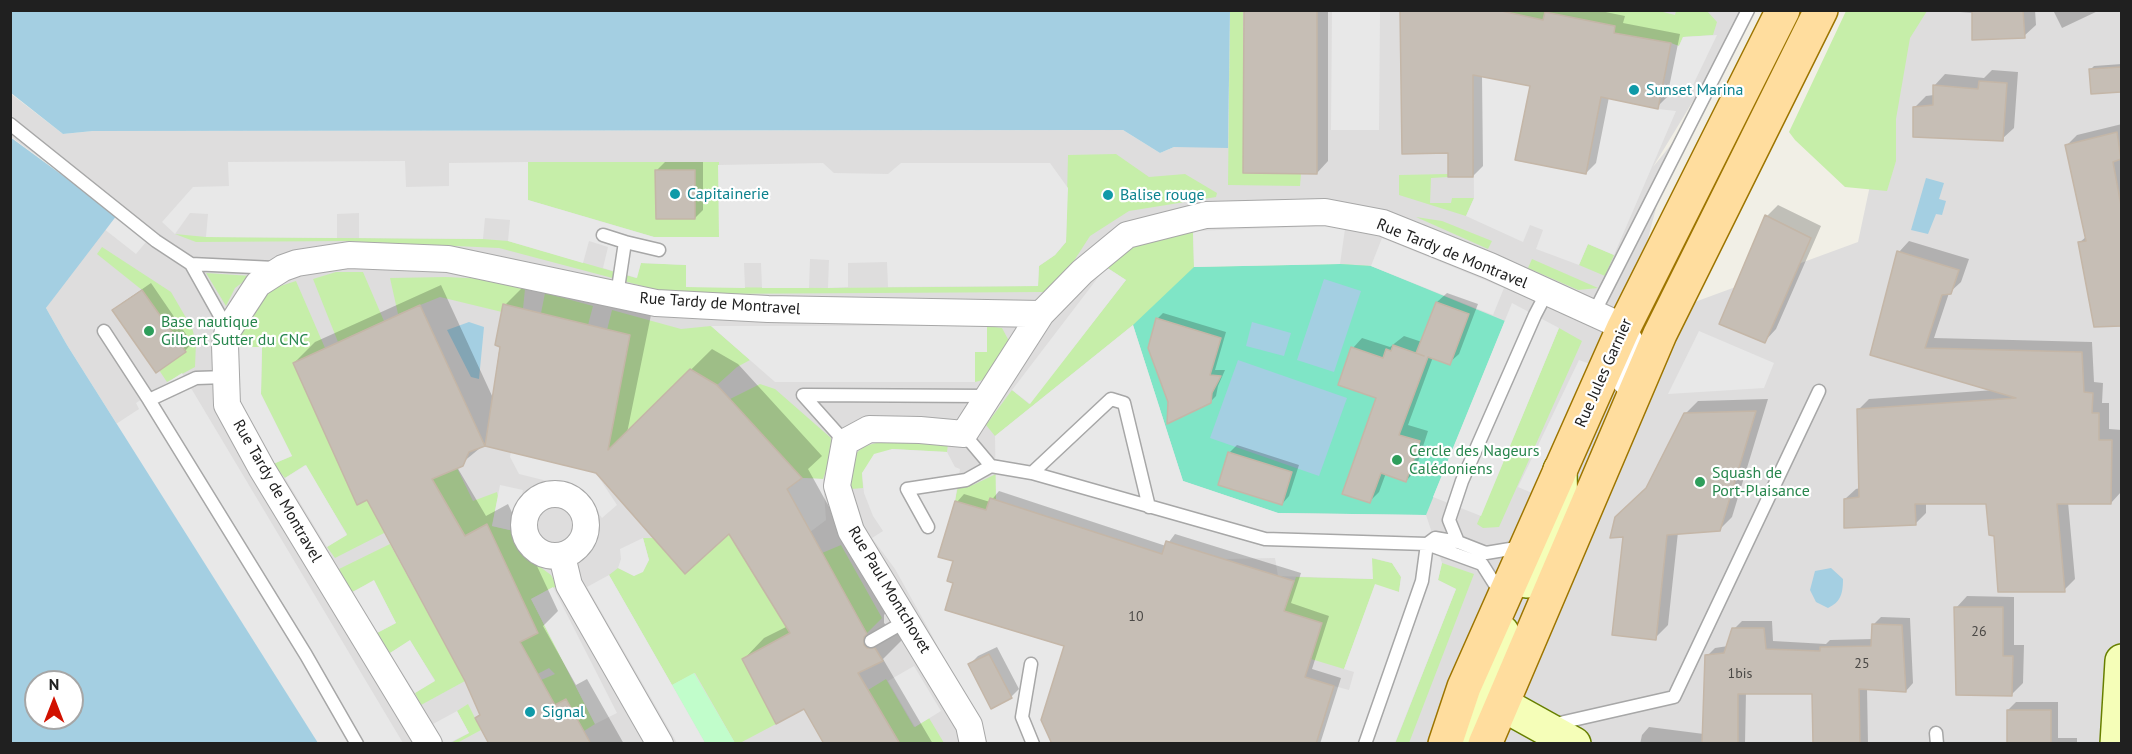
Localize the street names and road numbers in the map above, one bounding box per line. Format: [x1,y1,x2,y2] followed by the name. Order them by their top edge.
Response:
[1374,215,1530,293] street label: Rue Tardy de Montravel
[639,289,801,319] street label: Rue Tardy de Montravel
[1571,316,1637,430] street label: Rue Jules Garnier
[228,416,326,566] street label: Rue Tardy de Montravel
[843,523,935,657] street label: Rue Paul Montchovet

